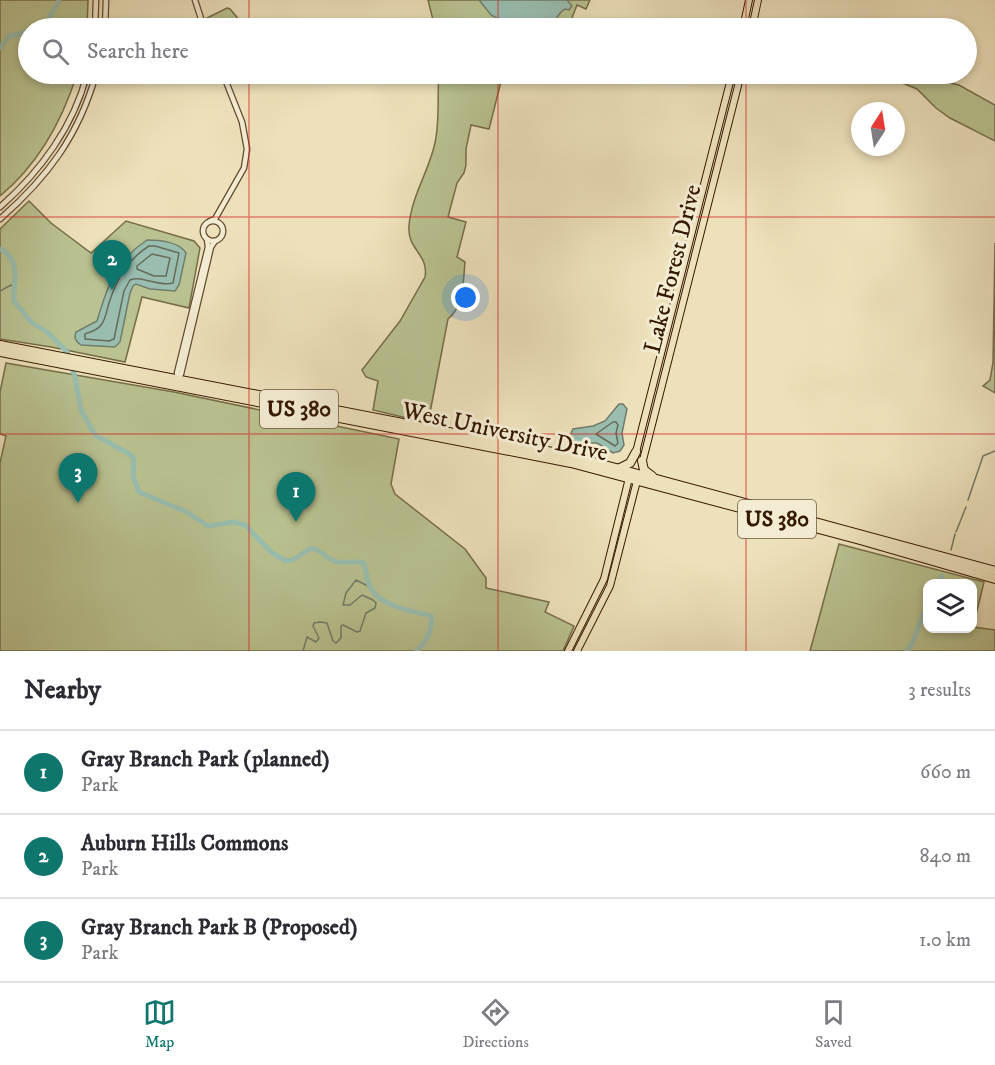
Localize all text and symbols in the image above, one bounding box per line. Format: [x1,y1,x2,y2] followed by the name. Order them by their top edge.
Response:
[18,18,977,84] search box
[39,35,72,68] icon: search
[87,38,189,65] text: Search here
[851,102,905,156] north arrow
[638,181,708,357] street label: Lake Forest Drive
[92,240,132,290] pin: 2
[451,283,480,312] your location
[260,390,338,428] road number: US 380
[398,395,611,468] street label: West University Drive
[58,454,98,503] pin: 3
[276,472,316,522] pin: 1
[738,500,816,538] road number: US 380
[923,579,977,633] map controls
[923,579,977,633] button: layers
[24,674,101,707] text: Nearby
[908,678,971,703] text: 3 results
[81,746,330,773] text: Gray Branch Park (planned)
[40,760,47,785] text: 1
[920,760,971,785] text: 660 m
[81,773,118,798] text: Park
[81,830,288,857] text: Auburn Hills Commons
[39,844,48,869] text: 2
[919,844,971,869] text: 840 m
[81,857,118,882] text: Park
[81,914,357,941] text: Gray Branch Park B (Proposed)
[40,928,47,953] text: 3
[919,928,971,953] text: 1.0 km
[81,941,118,966] text: Park
[143,996,176,1052] tab: Map
[462,996,529,1052] tab: Directions
[815,996,852,1052] tab: Saved

